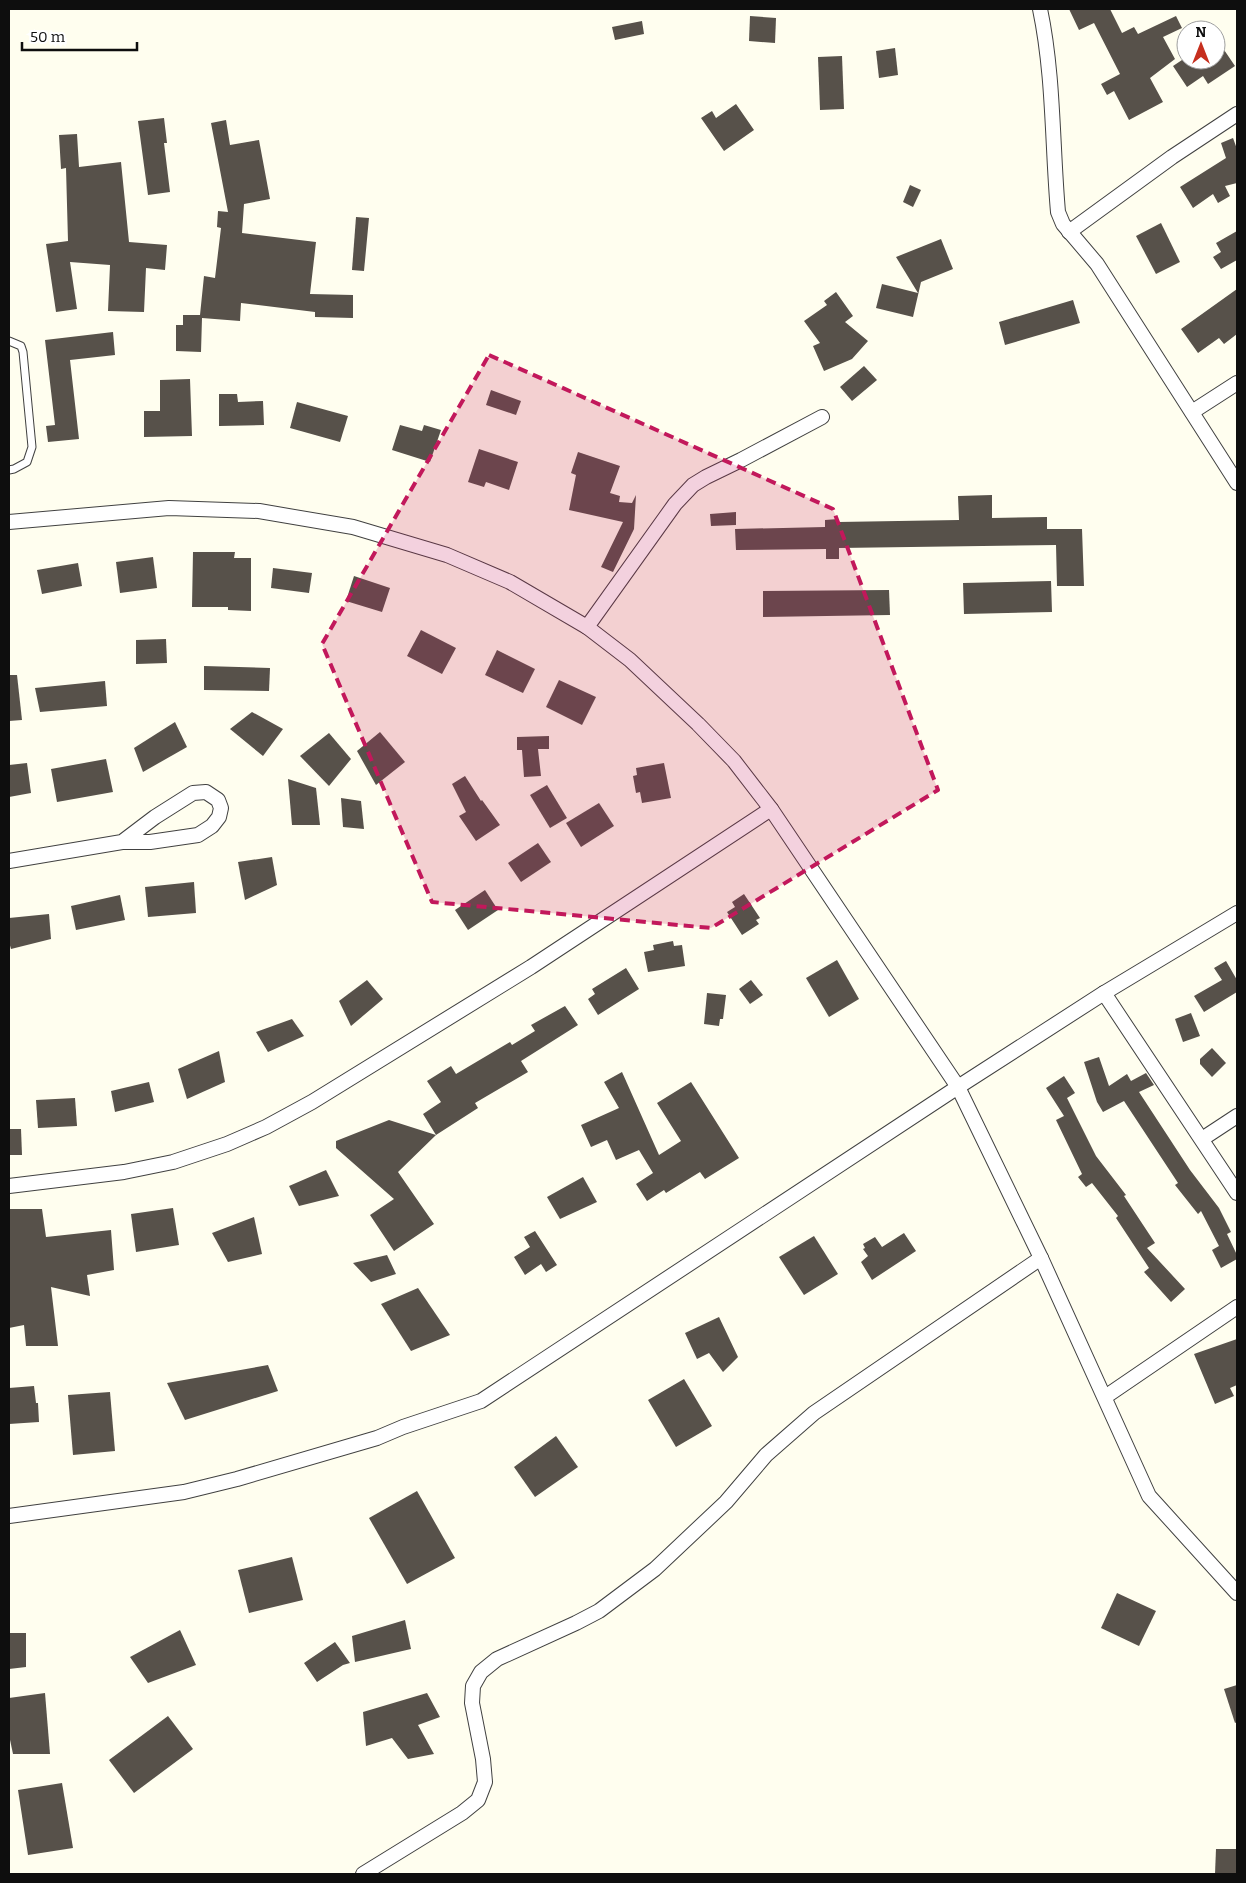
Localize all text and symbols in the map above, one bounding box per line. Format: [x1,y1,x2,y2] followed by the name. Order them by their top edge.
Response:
[22,20,138,52] scale bar
[1176,20,1226,70] north arrow
[1196,24,1207,41] text: N
[30,28,66,46] text: 50 m

